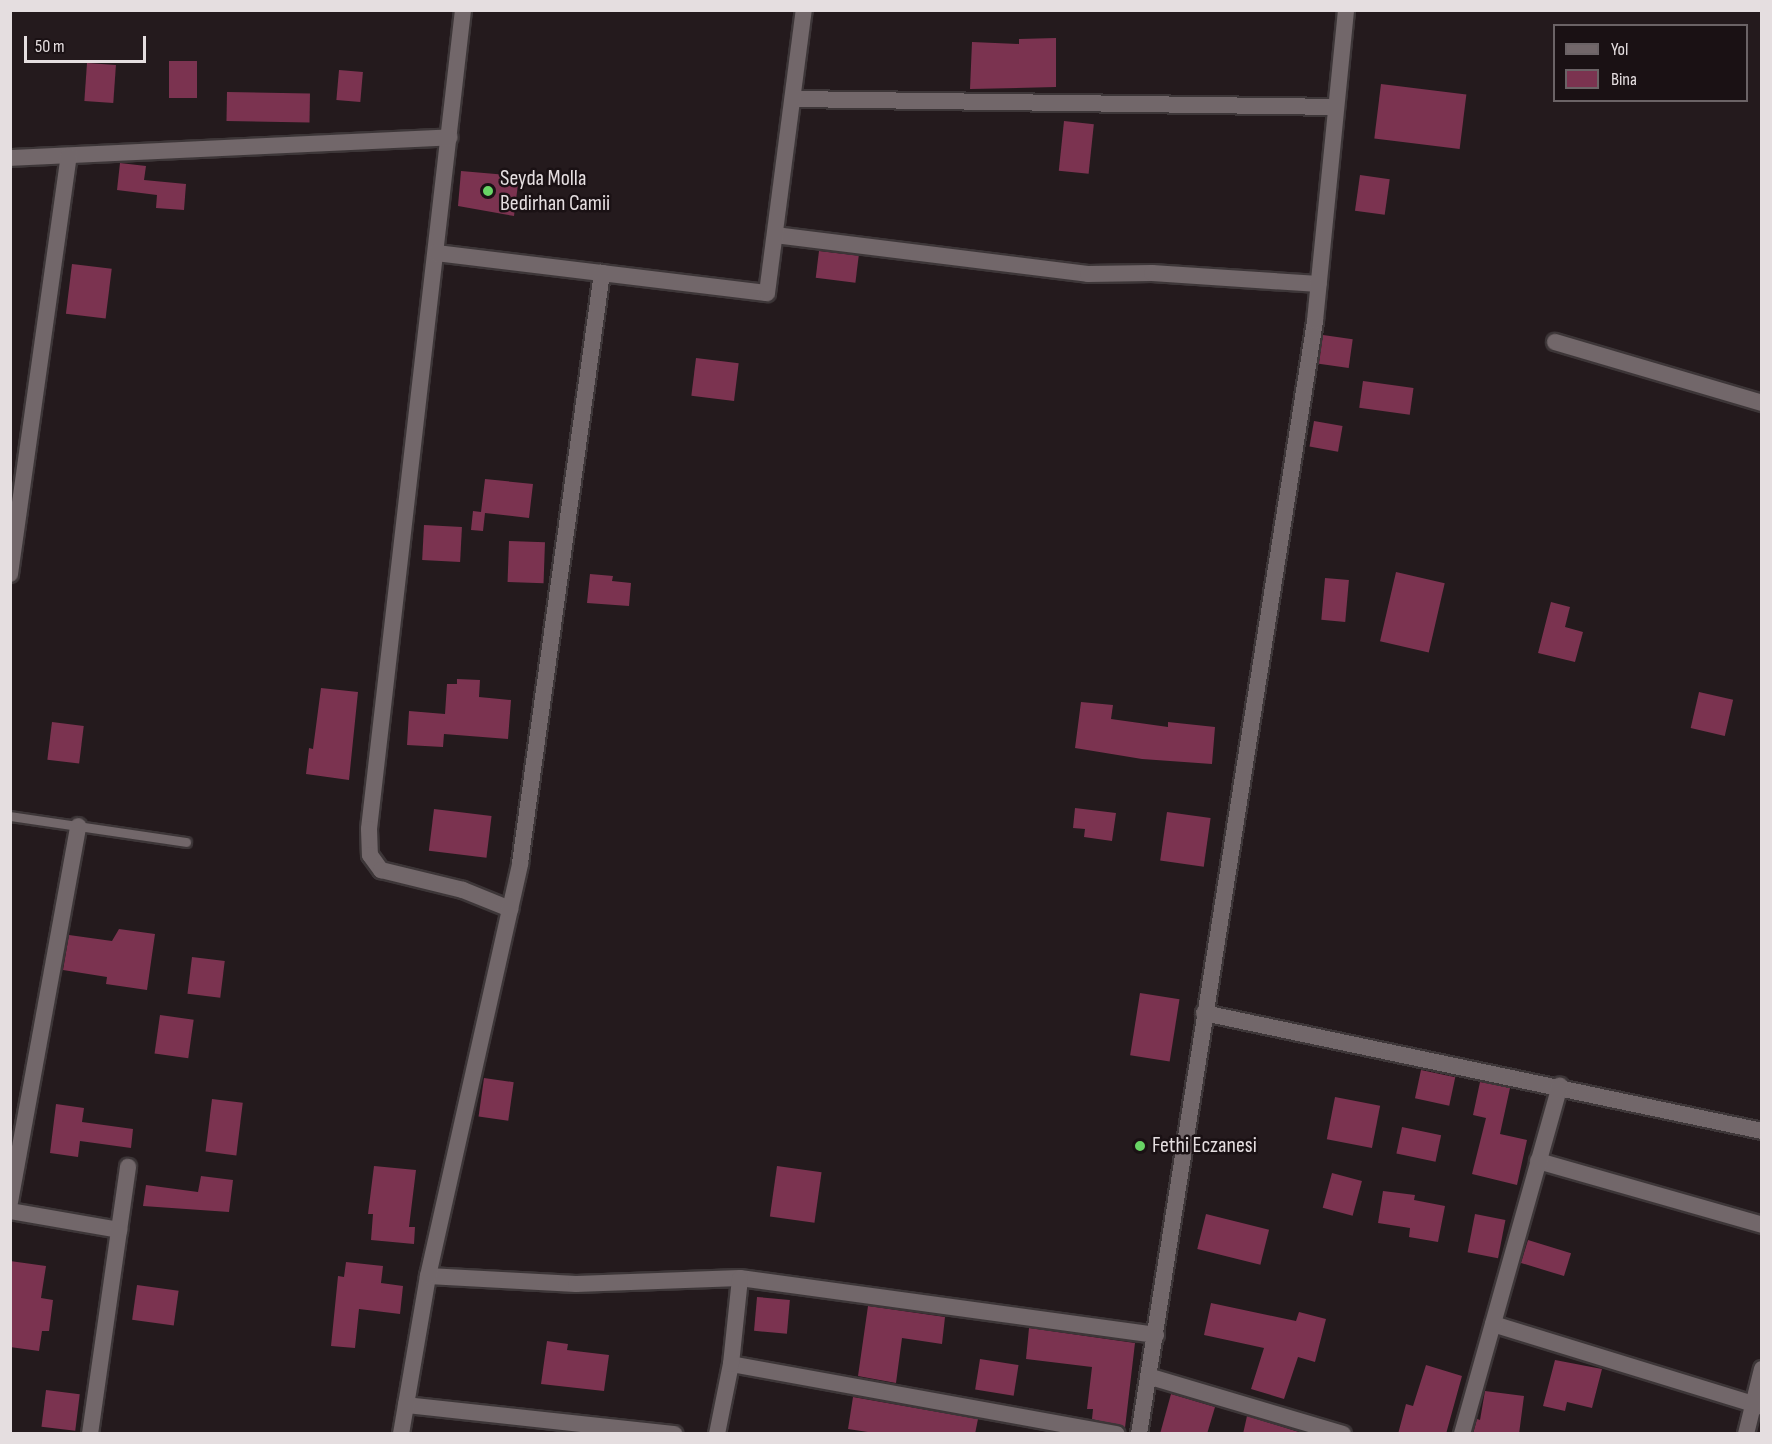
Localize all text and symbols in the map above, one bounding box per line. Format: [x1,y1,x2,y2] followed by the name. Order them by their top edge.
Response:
[27,24,148,62] scale bar
[1553,24,1748,102] legend
[35,36,65,57] text: 50 m
[1611,39,1628,60] text: Yol
[1611,69,1637,90] text: Bina
[500,165,610,216] place label: Seyda Molla Bedirhan Camii
[481,184,495,198] marker: Seyda Molla Bedirhan Camii
[1152,1133,1257,1159] place label: Fethi Eczanesi
[1133,1139,1147,1153] marker: Fethi Eczanesi

